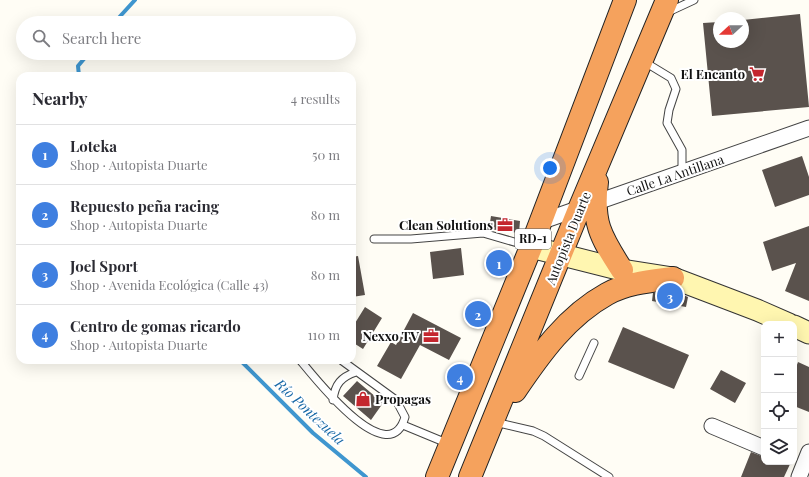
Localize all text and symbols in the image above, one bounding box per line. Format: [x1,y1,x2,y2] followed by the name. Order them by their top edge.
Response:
[713,12,749,48] north arrow
[16,16,356,60] search box
[30,27,52,49] icon: search
[62,28,141,48] text: Search here
[680,65,745,82] place label: El Encanto
[748,65,766,83] supermarket icon: El Encanto
[32,87,87,109] text: Nearby
[291,90,340,107] text: 4 results
[70,136,117,156] text: Loteka
[43,146,47,163] text: 1
[312,146,340,163] text: 50 m
[624,150,726,199] street label: Calle La Antillana
[70,156,208,173] text: Shop · Autopista Duarte
[540,158,560,178] your location
[541,188,594,288] street label: Autopista Duarte
[70,196,219,216] text: Repuesto peña racing
[42,206,48,223] text: 2
[311,206,340,223] text: 80 m
[70,216,208,233] text: Shop · Autopista Duarte
[399,216,493,233] place label: Clean Solutions
[496,216,514,234] office icon: Clean Solutions
[515,229,551,249] road number: RD-1
[486,248,512,278] pin: 1
[70,256,138,276] text: Joel Sport
[42,266,48,283] text: 3
[311,266,340,283] text: 80 m
[70,276,268,293] text: Shop · Avenida Ecológica (Calle 43)
[657,281,683,311] pin: 3
[465,299,491,329] pin: 2
[70,316,241,336] text: Centro de gomas ricardo
[761,321,797,465] map controls
[761,321,797,357] button: +
[42,326,48,343] text: 4
[308,326,340,343] text: 110 m
[362,327,419,344] place label: Nexxo TV
[422,327,440,345] office icon: Nexxo TV
[70,336,208,353] text: Shop · Autopista Duarte
[761,357,797,393] button: −
[447,362,473,392] pin: 4
[271,374,349,449] water label: Río Pontezuela
[354,390,372,408] shop icon: Propagas
[375,390,431,407] place label: Propagas
[761,393,797,429] button: locate
[761,429,797,465] button: layers

